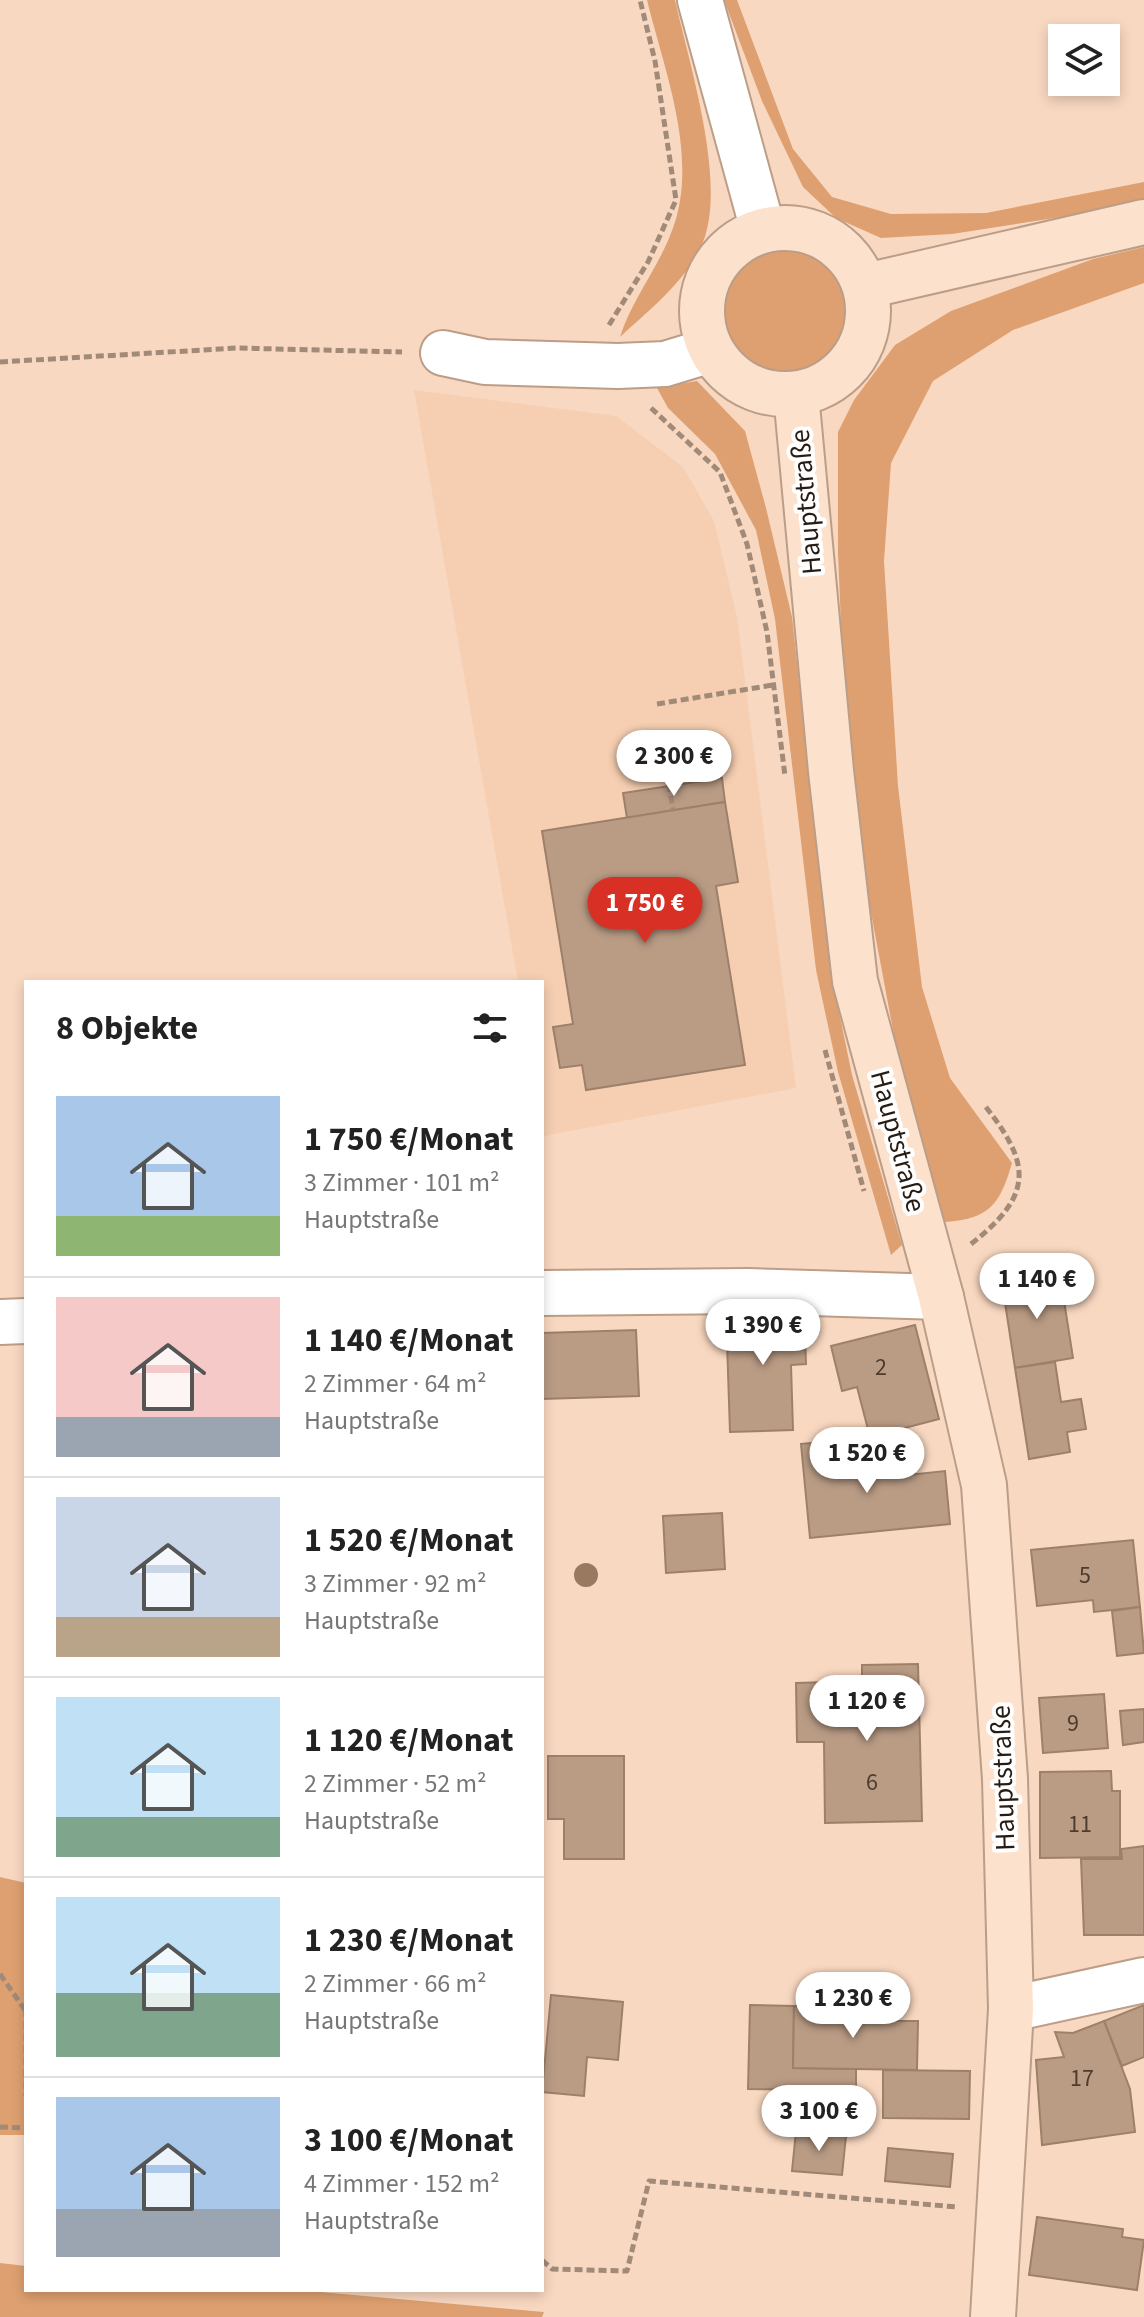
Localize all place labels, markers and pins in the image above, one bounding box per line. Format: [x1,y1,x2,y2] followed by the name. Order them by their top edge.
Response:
[600,730,748,798] pin: 2 300 €
[571,877,719,945] pin: 1 750 €
[963,1253,1111,1321] pin: 1 140 €
[689,1299,837,1367] pin: 1 390 €
[793,1427,941,1495] pin: 1 520 €
[793,1675,941,1743] pin: 1 120 €
[779,1972,927,2040] pin: 1 230 €
[745,2085,893,2153] pin: 3 100 €

